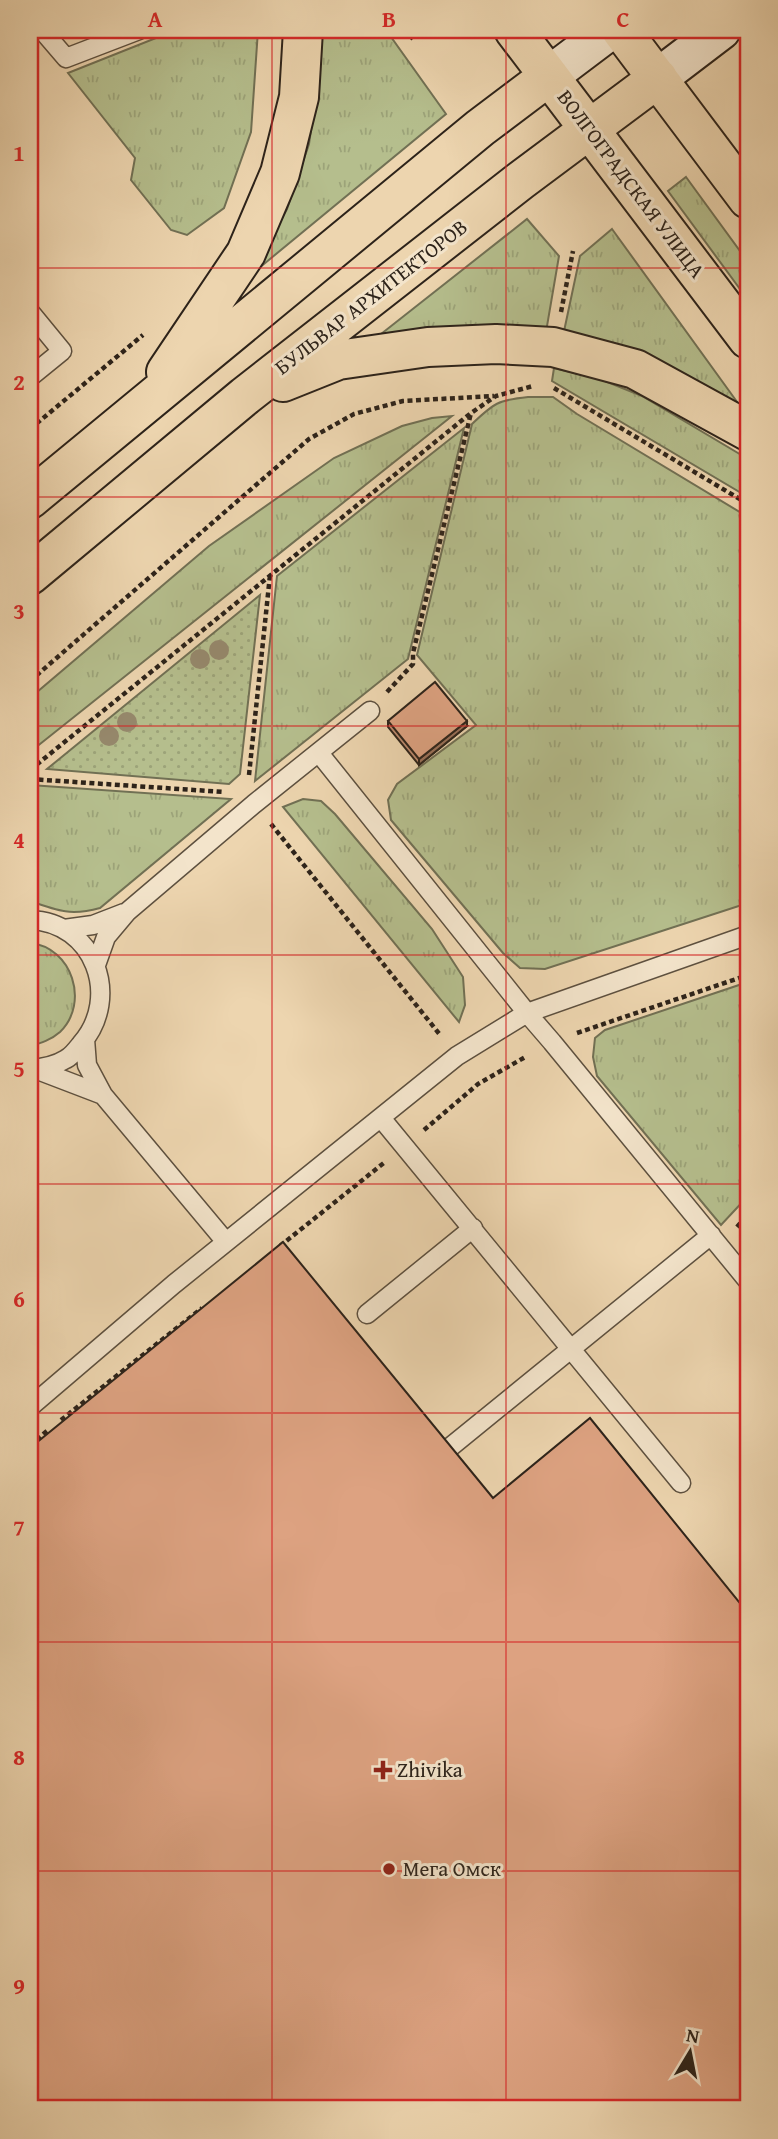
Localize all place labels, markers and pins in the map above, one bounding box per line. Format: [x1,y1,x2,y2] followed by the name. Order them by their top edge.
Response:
[397,1754,463,1785] place label: Zhivika
[375,1762,391,1778] marker: Zhivika
[403,1853,501,1884] place label: Мега Омск
[381,1861,397,1877] marker: Мега Омск

